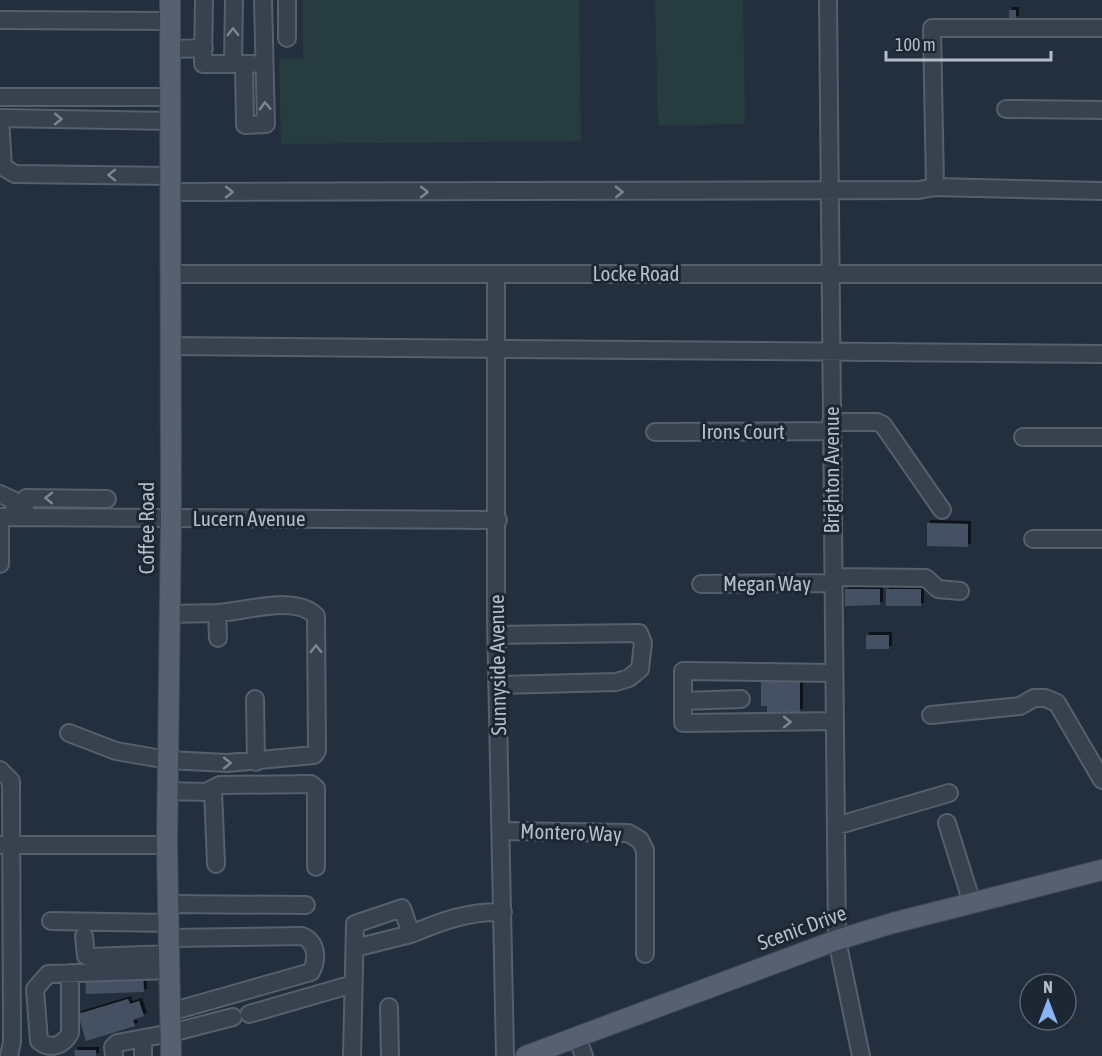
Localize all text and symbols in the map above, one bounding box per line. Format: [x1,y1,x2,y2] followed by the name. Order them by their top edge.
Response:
[886,24,1051,62] scale bar
[227,27,240,36] one-way arrow
[895,34,936,55] text: 100 m
[259,101,271,110] one-way arrow
[54,113,63,125] one-way arrow
[108,169,117,181] one-way arrow
[225,186,234,198] one-way arrow
[420,186,429,198] one-way arrow
[615,186,624,198] one-way arrow
[592,261,680,285] street label: Locke Road
[819,406,843,534] street label: Brighton Avenue
[701,419,785,443] street label: Irons Court
[134,482,158,574] street label: Coffee Road
[45,492,54,504] one-way arrow
[193,506,305,530] street label: Lucern Avenue
[723,571,811,595] street label: Megan Way
[484,594,510,736] street label: Sunnyside Avenue
[310,645,322,654] one-way arrow
[783,716,792,728] one-way arrow
[222,756,231,769] one-way arrow
[520,818,622,846] street label: Montero Way
[754,900,849,954] street label: Scenic Drive
[1018,972,1078,1032] north arrow
[1043,978,1053,996] text: N

